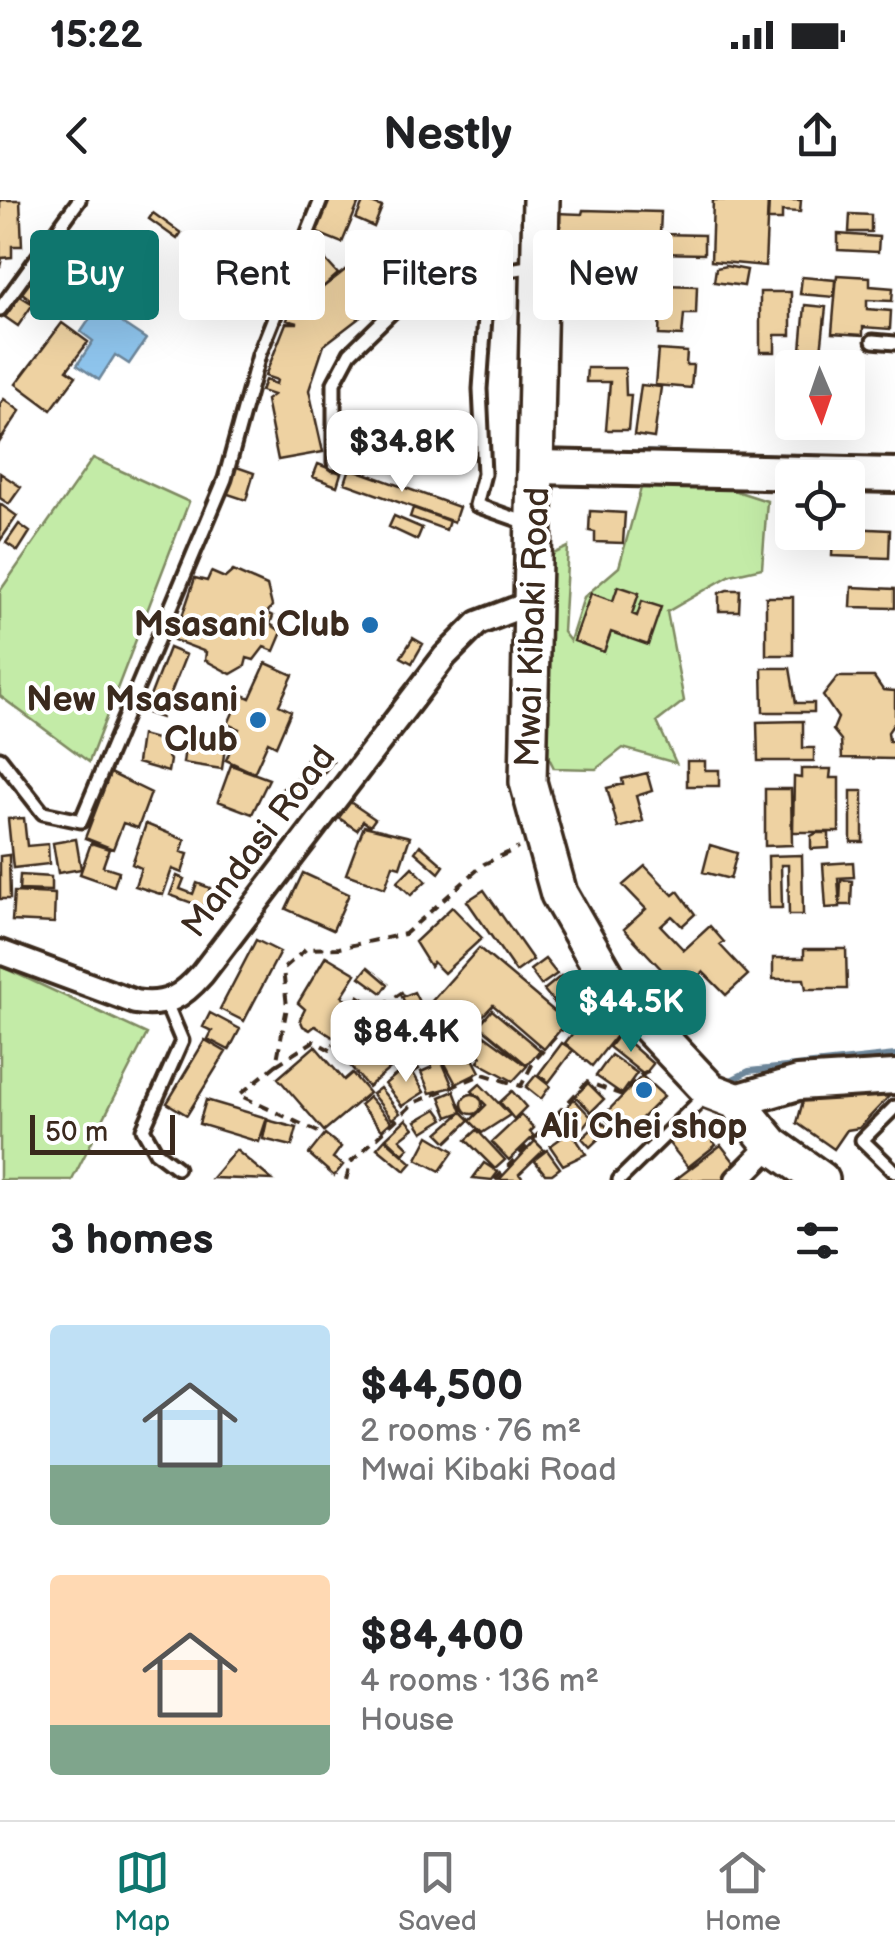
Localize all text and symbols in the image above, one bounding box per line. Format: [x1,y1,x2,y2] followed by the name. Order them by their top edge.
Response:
[50,13,143,58] text: 15:22
[50,108,105,163] icon: back
[383,108,512,163] text: Nestly
[790,108,845,163] icon: share
[30,230,159,320] chip: Buy
[179,230,325,320] chip: Rent
[345,230,513,320] chip: Filters
[533,230,673,320] chip: New
[775,350,865,440] north arrow
[775,350,865,550] map controls
[321,410,483,495] pin: $34.8K
[349,423,455,462] text: $34.8K
[775,460,865,550] button: locate
[507,486,559,768] street label: Mwai Kibaki Road
[134,604,350,647] place label: Msasani Club
[359,614,381,636] marker: Msasani Club
[26,679,238,762] place label: New Msasani Club
[247,709,269,731] marker: New Msasani Club
[173,738,345,946] street label: Mandasi Road
[550,970,712,1055] pin: $44.5K
[578,983,684,1022] text: $44.5K
[325,1000,487,1085] pin: $84.4K
[353,1013,459,1052] text: $84.4K
[633,1079,655,1101] marker: Ali Chei shop
[540,1106,747,1149] place label: Ali Chei shop
[30,1110,175,1154] scale bar
[45,1116,108,1149] text: 50 m
[790,1213,845,1268] icon: filters
[50,1215,213,1266] text: 3 homes
[360,1361,523,1412] text: $44,500
[130,1365,250,1485] icon: home
[360,1412,581,1451] text: 2 rooms · 76 m²
[360,1451,617,1490] text: Mwai Kibaki Road
[360,1611,524,1662] text: $84,400
[130,1615,250,1735] icon: home
[360,1662,599,1701] text: 4 rooms · 136 m²
[360,1701,454,1740] text: House
[114,1845,170,1938] tab: Map
[398,1845,477,1938] tab: Saved
[705,1845,781,1938] tab: Home

